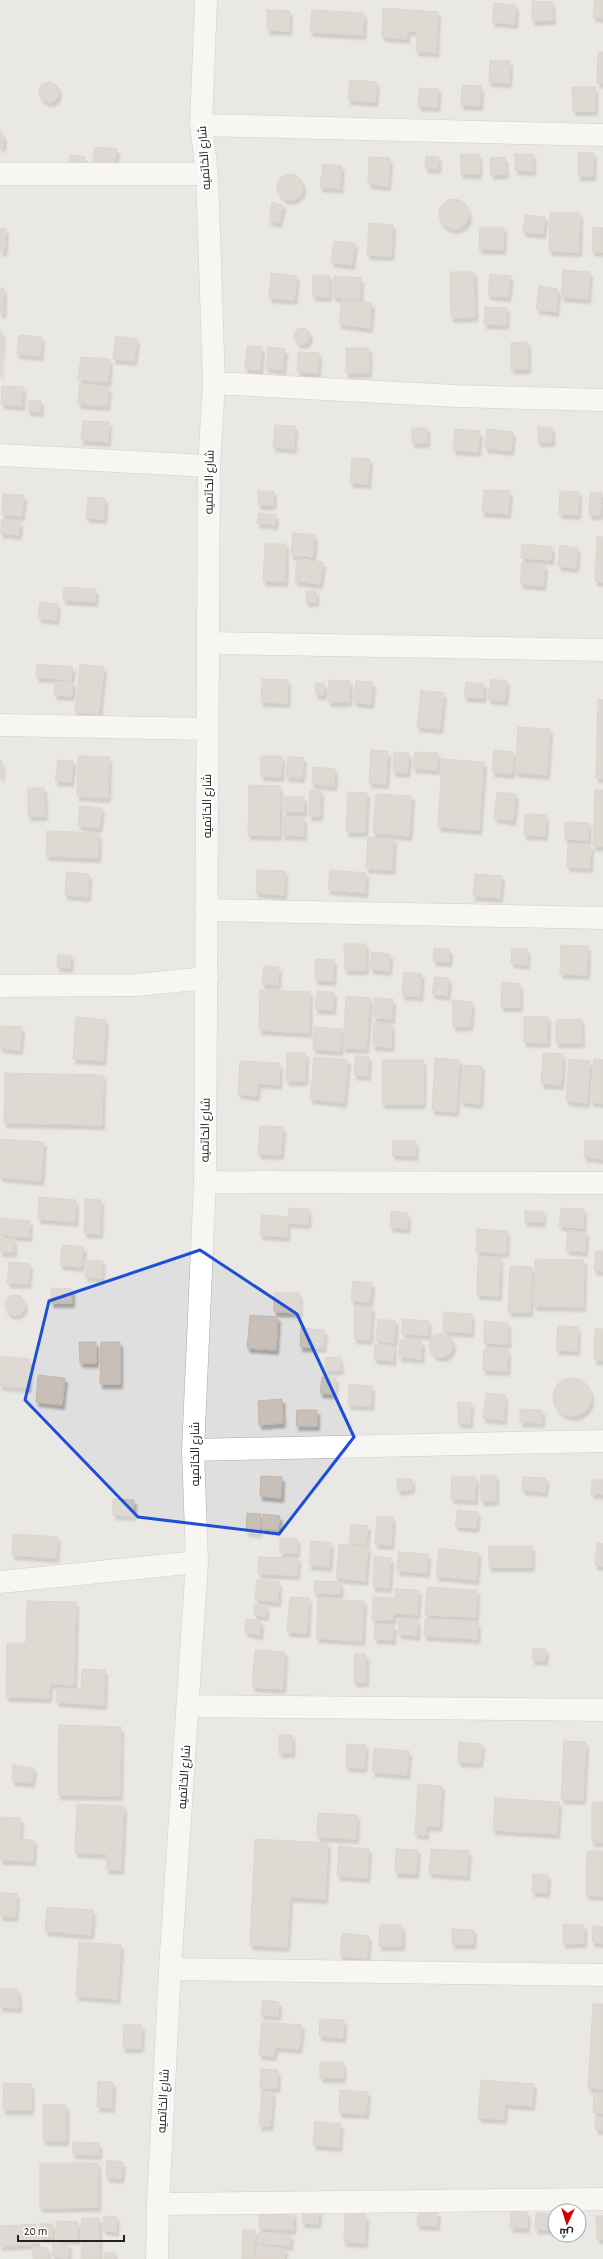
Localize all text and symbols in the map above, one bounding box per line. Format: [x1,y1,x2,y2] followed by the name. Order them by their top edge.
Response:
[196,125,214,190] street label: شارع الخاتميه
[202,450,218,514] street label: شارع الخاتميه
[201,774,215,838] street label: شارع الخاتميه
[198,1098,214,1162] street label: شارع الخاتميه
[189,1422,203,1486] street label: شارع الخاتميه
[176,1744,194,1810] street label: شارع الخاتميه
[155,2069,173,2134] street label: شارع الخاتميه
[547,2203,587,2243] north arrow
[18,2217,124,2243] scale bar
[24,2225,47,2237] text: 20 m
[559,2226,574,2238] text: ش

